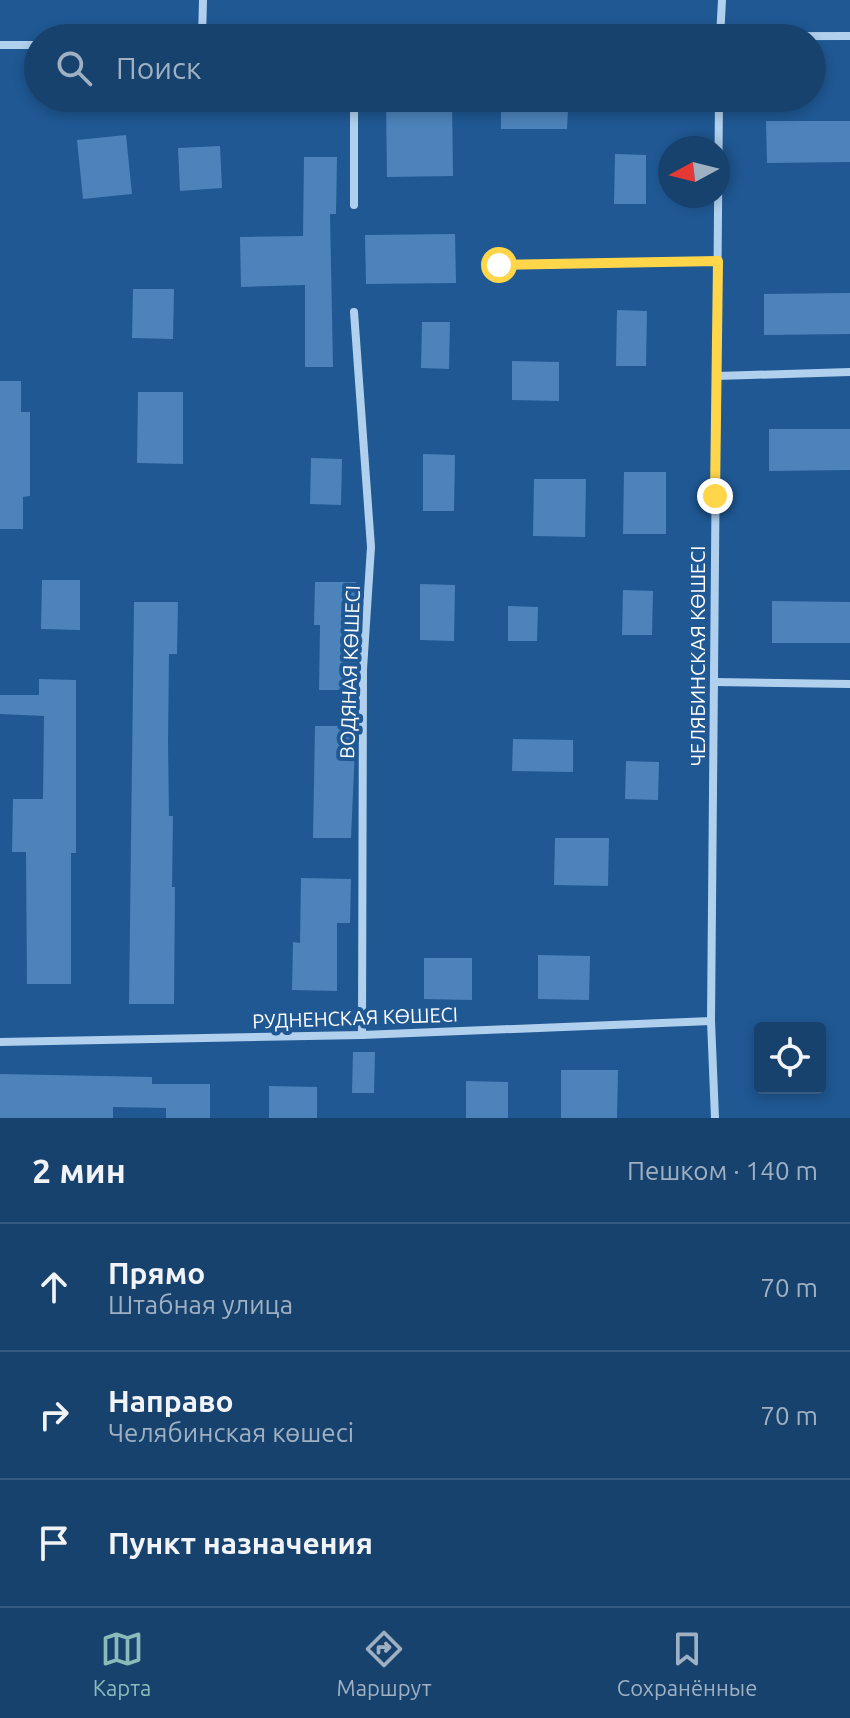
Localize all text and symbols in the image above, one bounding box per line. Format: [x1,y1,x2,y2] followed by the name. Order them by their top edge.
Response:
[24,24,826,112] search box
[52,46,96,90] icon: search
[116,51,201,85] text: Поиск
[658,136,730,208] north arrow
[481,247,517,283] route start
[697,478,733,514] route end
[686,546,709,766] street label: ЧЕЛЯБИНСКАЯ КӨШЕСІ
[335,585,364,759] street label: ВОДЯНАЯ КӨШЕСІ
[252,1002,458,1033] street label: РУДНЕНСКАЯ КӨШЕСІ
[754,1022,826,1094] map controls
[754,1022,826,1094] button: locate
[32,1151,126,1189] text: 2 мин
[627,1156,818,1185] text: Пешком · 140 m
[108,1256,205,1290] text: Прямо
[32,1265,76,1309] icon: ahead
[760,1273,818,1302] text: 70 m
[108,1290,293,1319] text: Штабная улица
[108,1384,234,1418] text: Направо
[32,1393,76,1437] icon: right
[760,1401,818,1430] text: 70 m
[108,1418,354,1447] text: Челябинская көшесі
[32,1521,76,1565] icon: arrive
[108,1526,373,1560] text: Пункт назначения
[93,1627,151,1700] tab: Карта
[337,1627,431,1700] tab: Маршрут
[617,1627,757,1700] tab: Сохранённые

